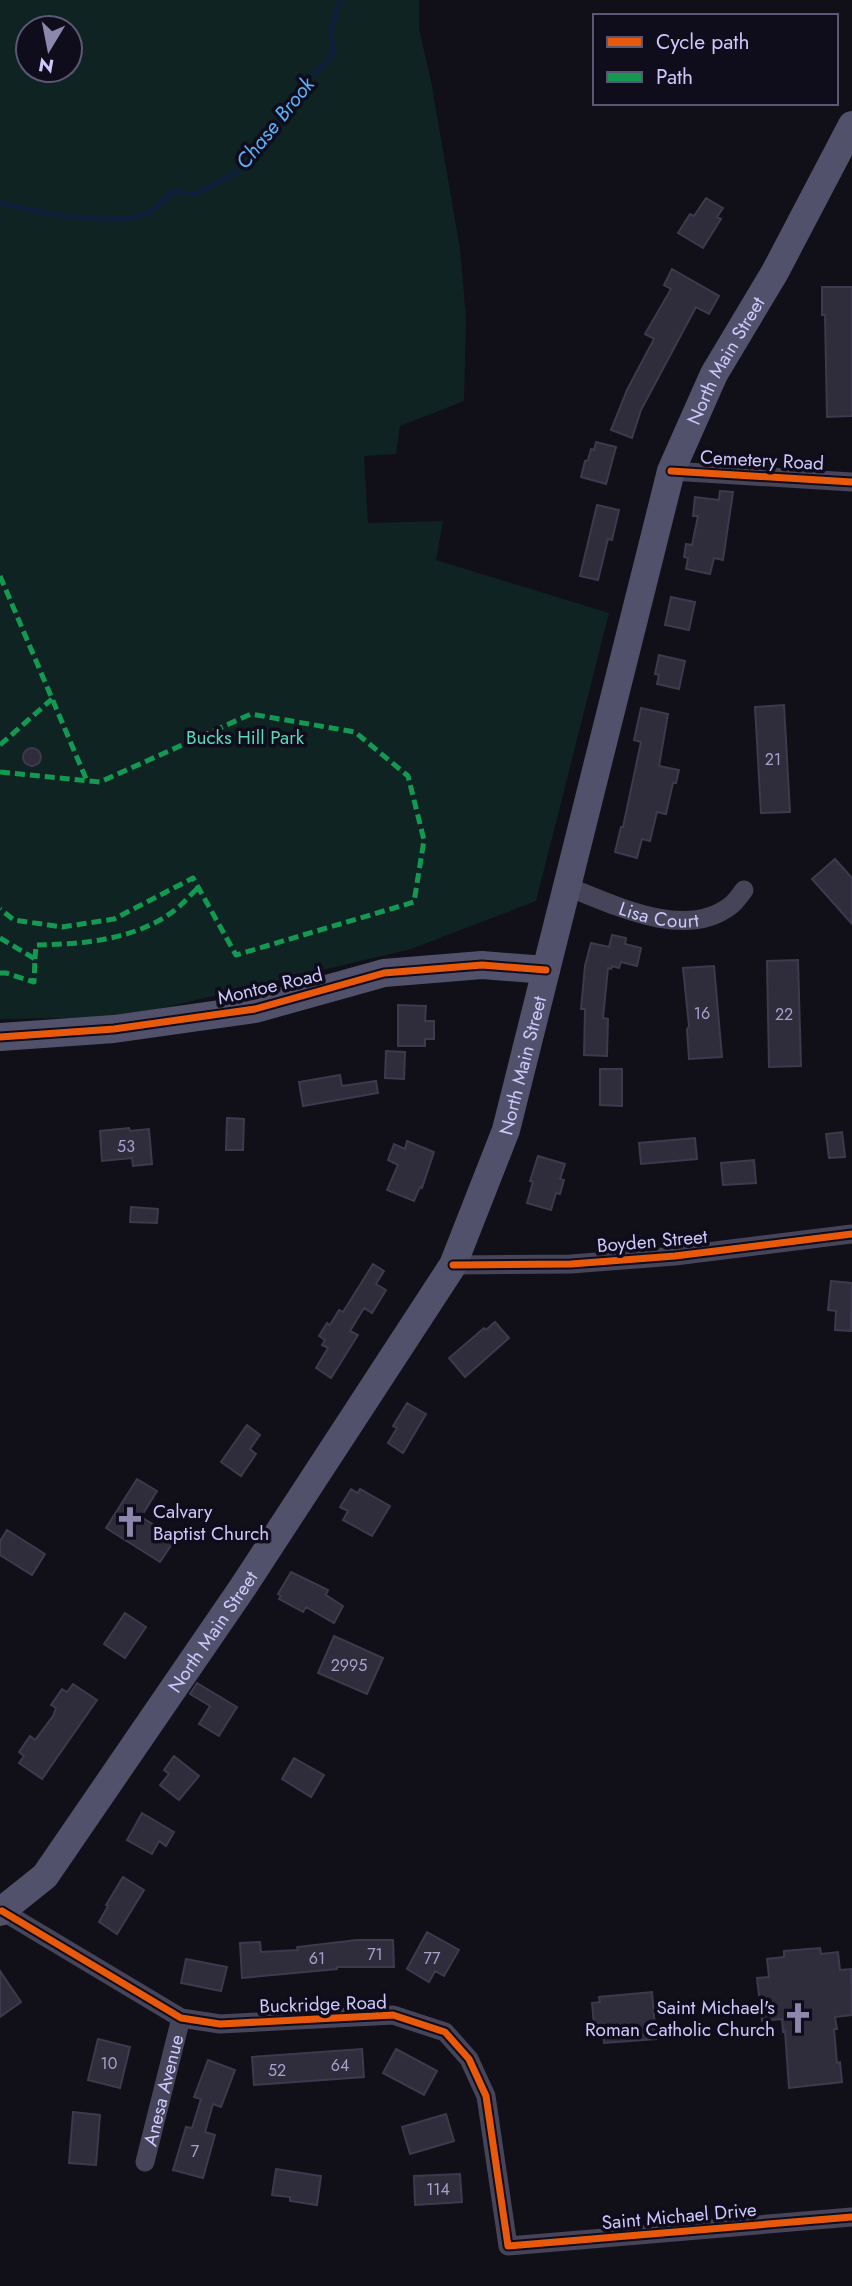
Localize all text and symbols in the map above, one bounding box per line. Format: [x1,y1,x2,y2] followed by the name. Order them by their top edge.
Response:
[14,14,84,84] north arrow
[593,14,838,105] legend
[656,27,749,57] text: Cycle path
[36,51,56,80] text: N
[656,62,693,92] text: Path
[229,70,322,175] water label: Chase Brook
[680,291,771,429] street label: North Main Street
[699,443,825,477] street label: Cemetery Road
[186,724,305,751] park label: Bucks Hill Park
[765,748,781,771] house number: 21
[615,894,701,934] street label: Lisa Court
[215,961,325,1011] street label: Montoe Road
[492,993,553,1138] street label: North Main Street
[694,1002,710,1025] house number: 16
[775,1003,793,1026] house number: 22
[117,1135,135,1158] house number: 53
[596,1223,709,1259] street label: Boyden Street
[153,1498,269,1547] place label: Calvary Baptist Church
[113,1505,147,1539] church icon: Calvary Baptist Church
[161,1565,264,1698] street label: North Main Street
[331,1654,367,1677] house number: 2995
[367,1943,383,1966] house number: 71
[309,1947,325,1970] house number: 61
[424,1947,441,1970] house number: 77
[259,1988,387,2020] street label: Buckridge Road
[585,1994,775,2043] place label: Saint Michael's Roman Catholic Church
[781,2001,815,2035] church icon: Saint Michael's Roman Catholic Church
[136,2031,190,2149] street label: Anesa Avenue
[101,2052,117,2075] house number: 10
[331,2054,349,2077] house number: 64
[268,2059,286,2082] house number: 52
[191,2140,200,2163] house number: 7
[426,2178,450,2201] house number: 114
[600,2196,758,2236] street label: Saint Michael Drive

